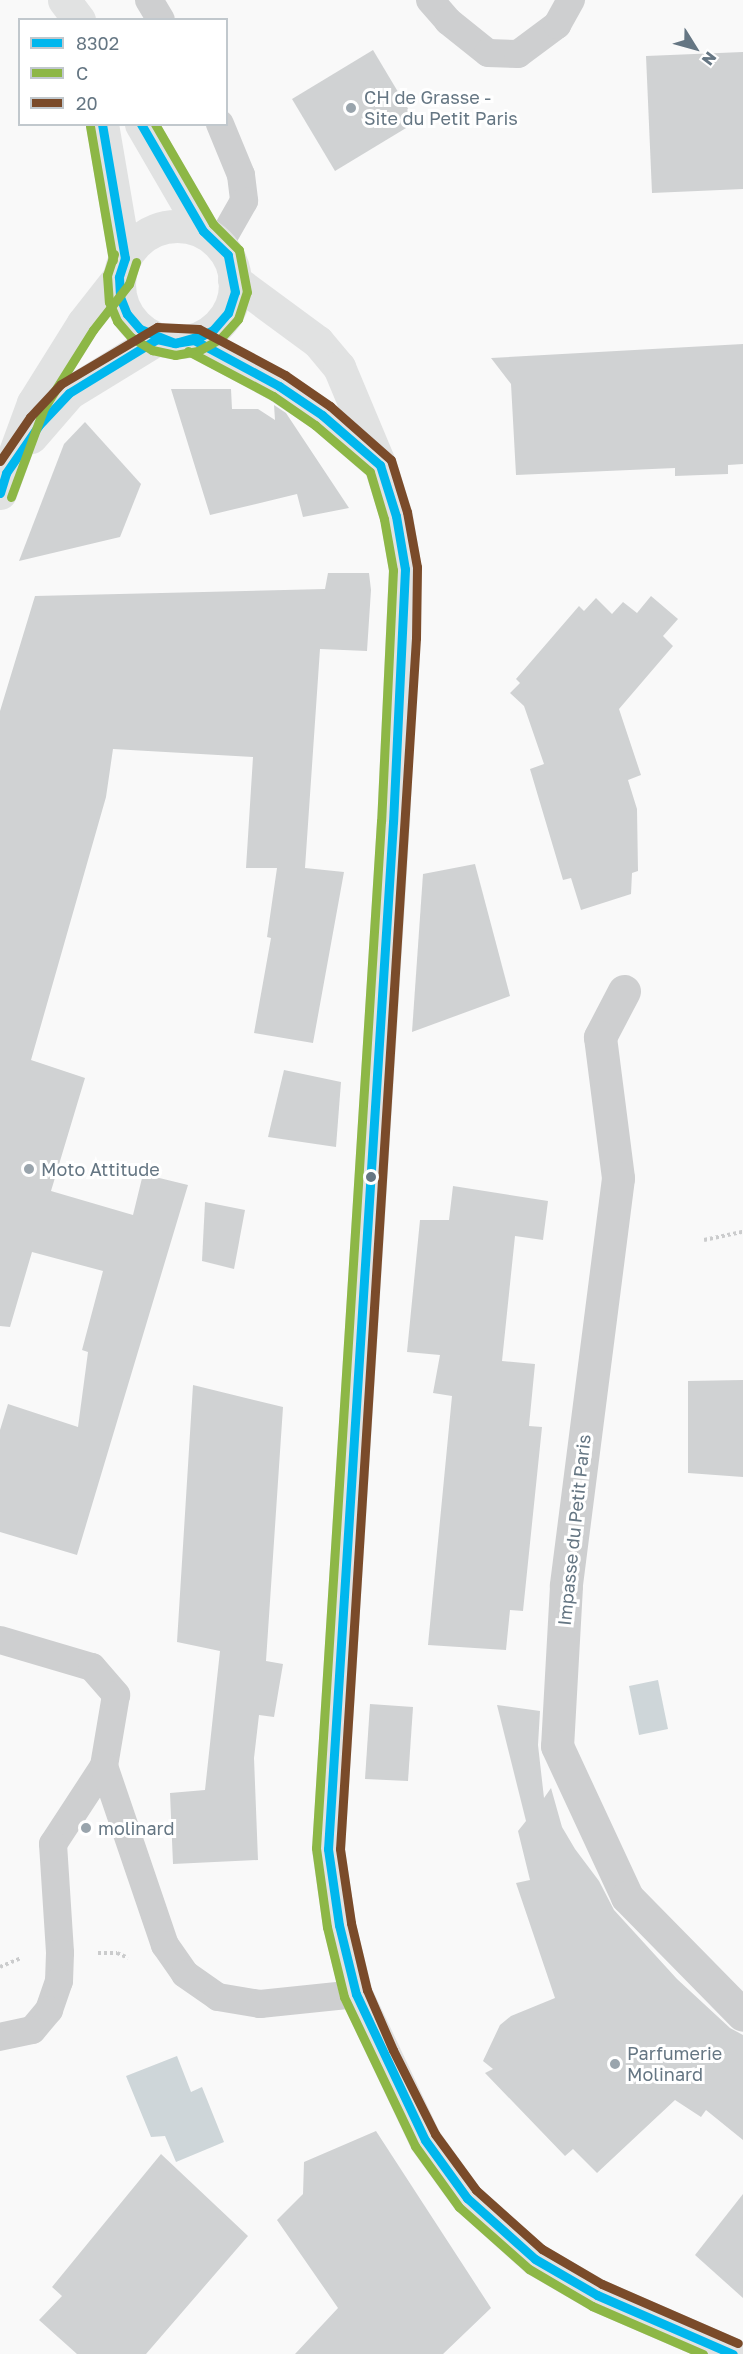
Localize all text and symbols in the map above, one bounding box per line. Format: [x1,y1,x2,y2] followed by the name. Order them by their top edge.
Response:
[18,18,228,126] legend
[665,18,725,78] north arrow
[76,32,119,54] text: 8302
[698,48,721,70] text: N
[76,62,88,84] text: C
[364,87,518,130] place label: CH de Grasse - Site du Petit Paris
[76,92,98,114] text: 20
[342,99,360,117] marker: CH de Grasse - Site du Petit Paris
[41,1158,160,1180] place label: Moto Attitude
[22,1162,36,1176] marker: Moto Attitude
[365,1171,377,1183] unlabelled marker
[553,1433,595,1627] street label: Impasse du Petit Paris
[98,1817,174,1839] place label: molinard
[79,1821,93,1835] marker: molinard
[627,2043,722,2086] place label: Parfumerie Molinard
[608,2057,622,2071] marker: Parfumerie Molinard

